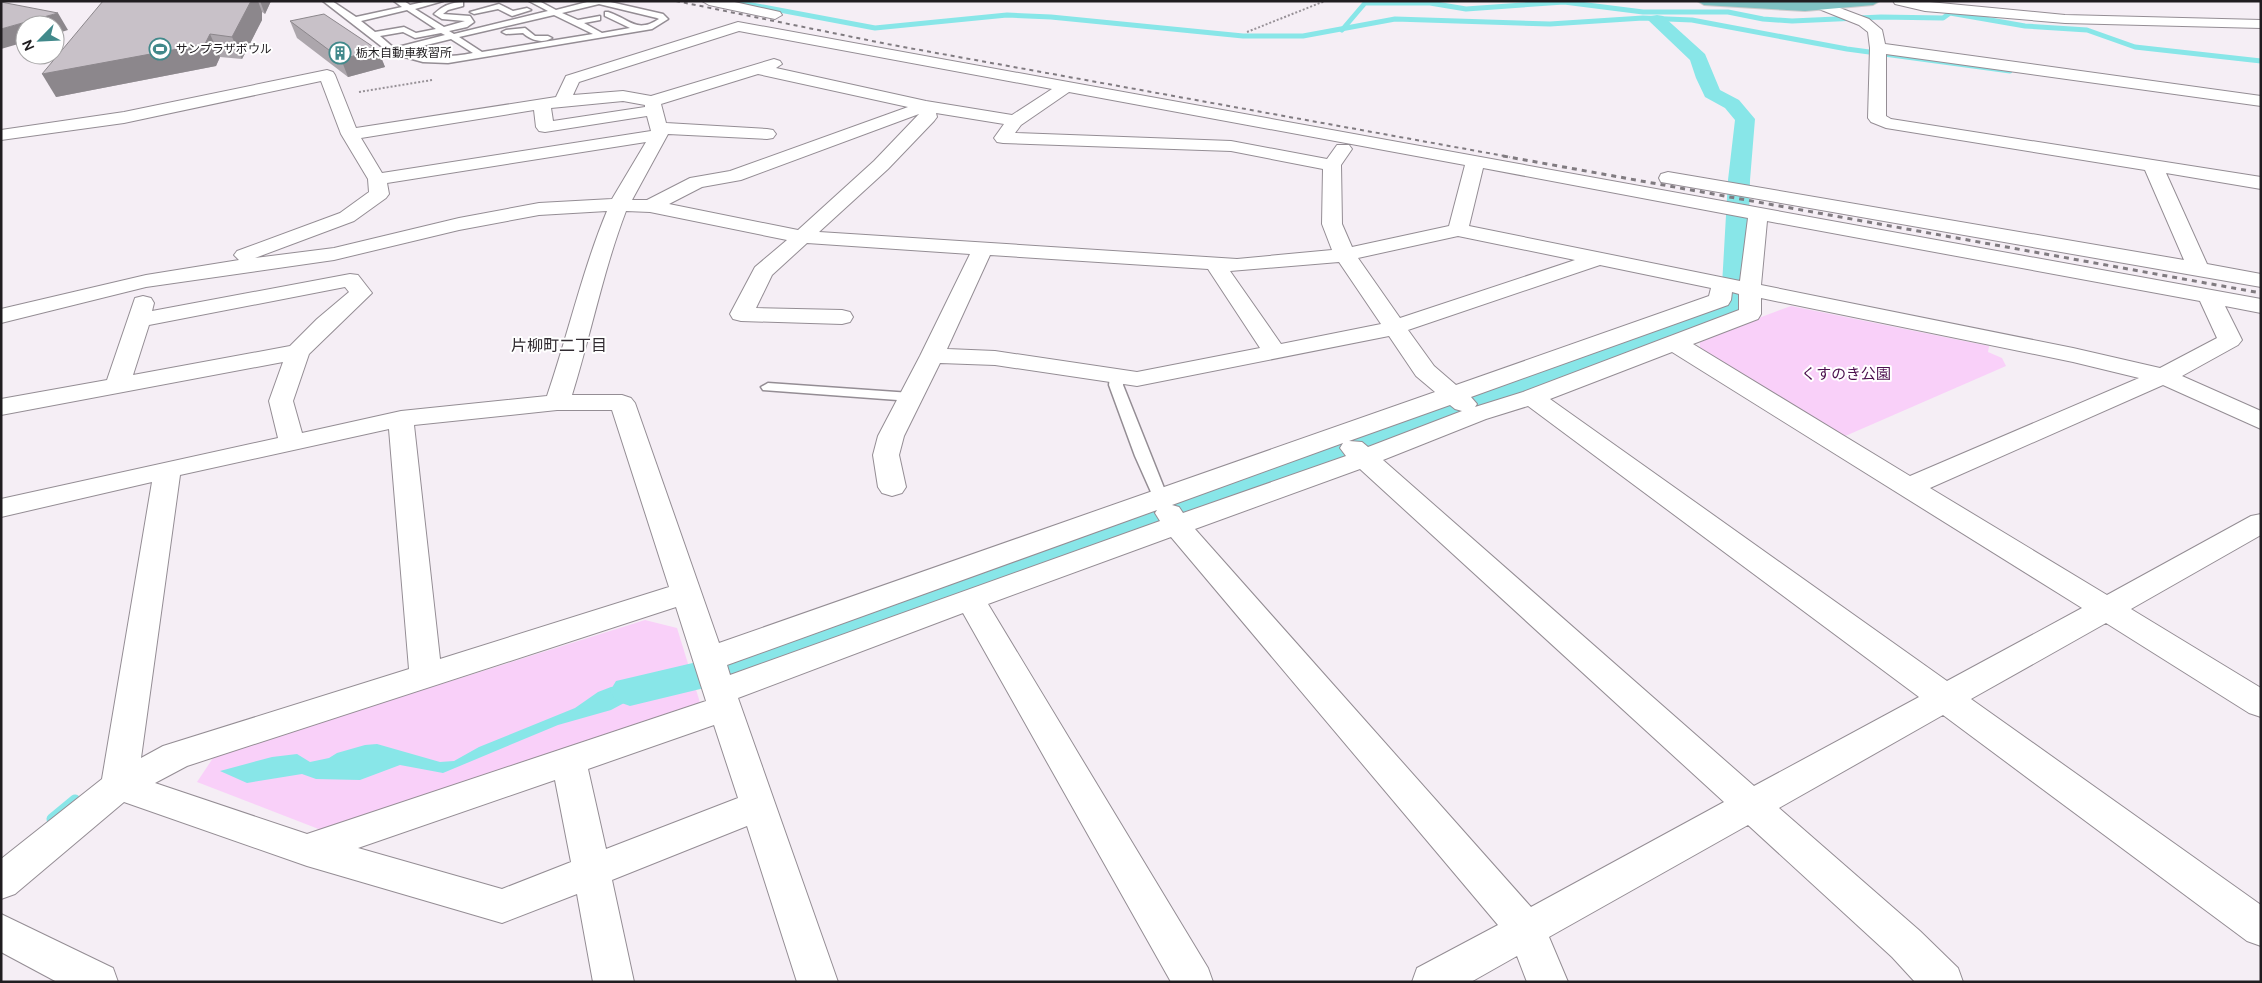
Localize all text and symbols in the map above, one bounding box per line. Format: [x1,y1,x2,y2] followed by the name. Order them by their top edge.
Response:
[15,15,65,65] north arrow
[18,37,38,54] text: N
[148,37,172,61] sports icon: サンプラザボウル
[176,41,272,57] place label: サンプラザボウル
[328,41,352,65] building icon: 栃木自動車教習所
[356,45,452,61] place label: 栃木自動車教習所
[511,335,607,356] district label: 片柳町二丁目
[1801,364,1891,384] park label: くすのき公園

